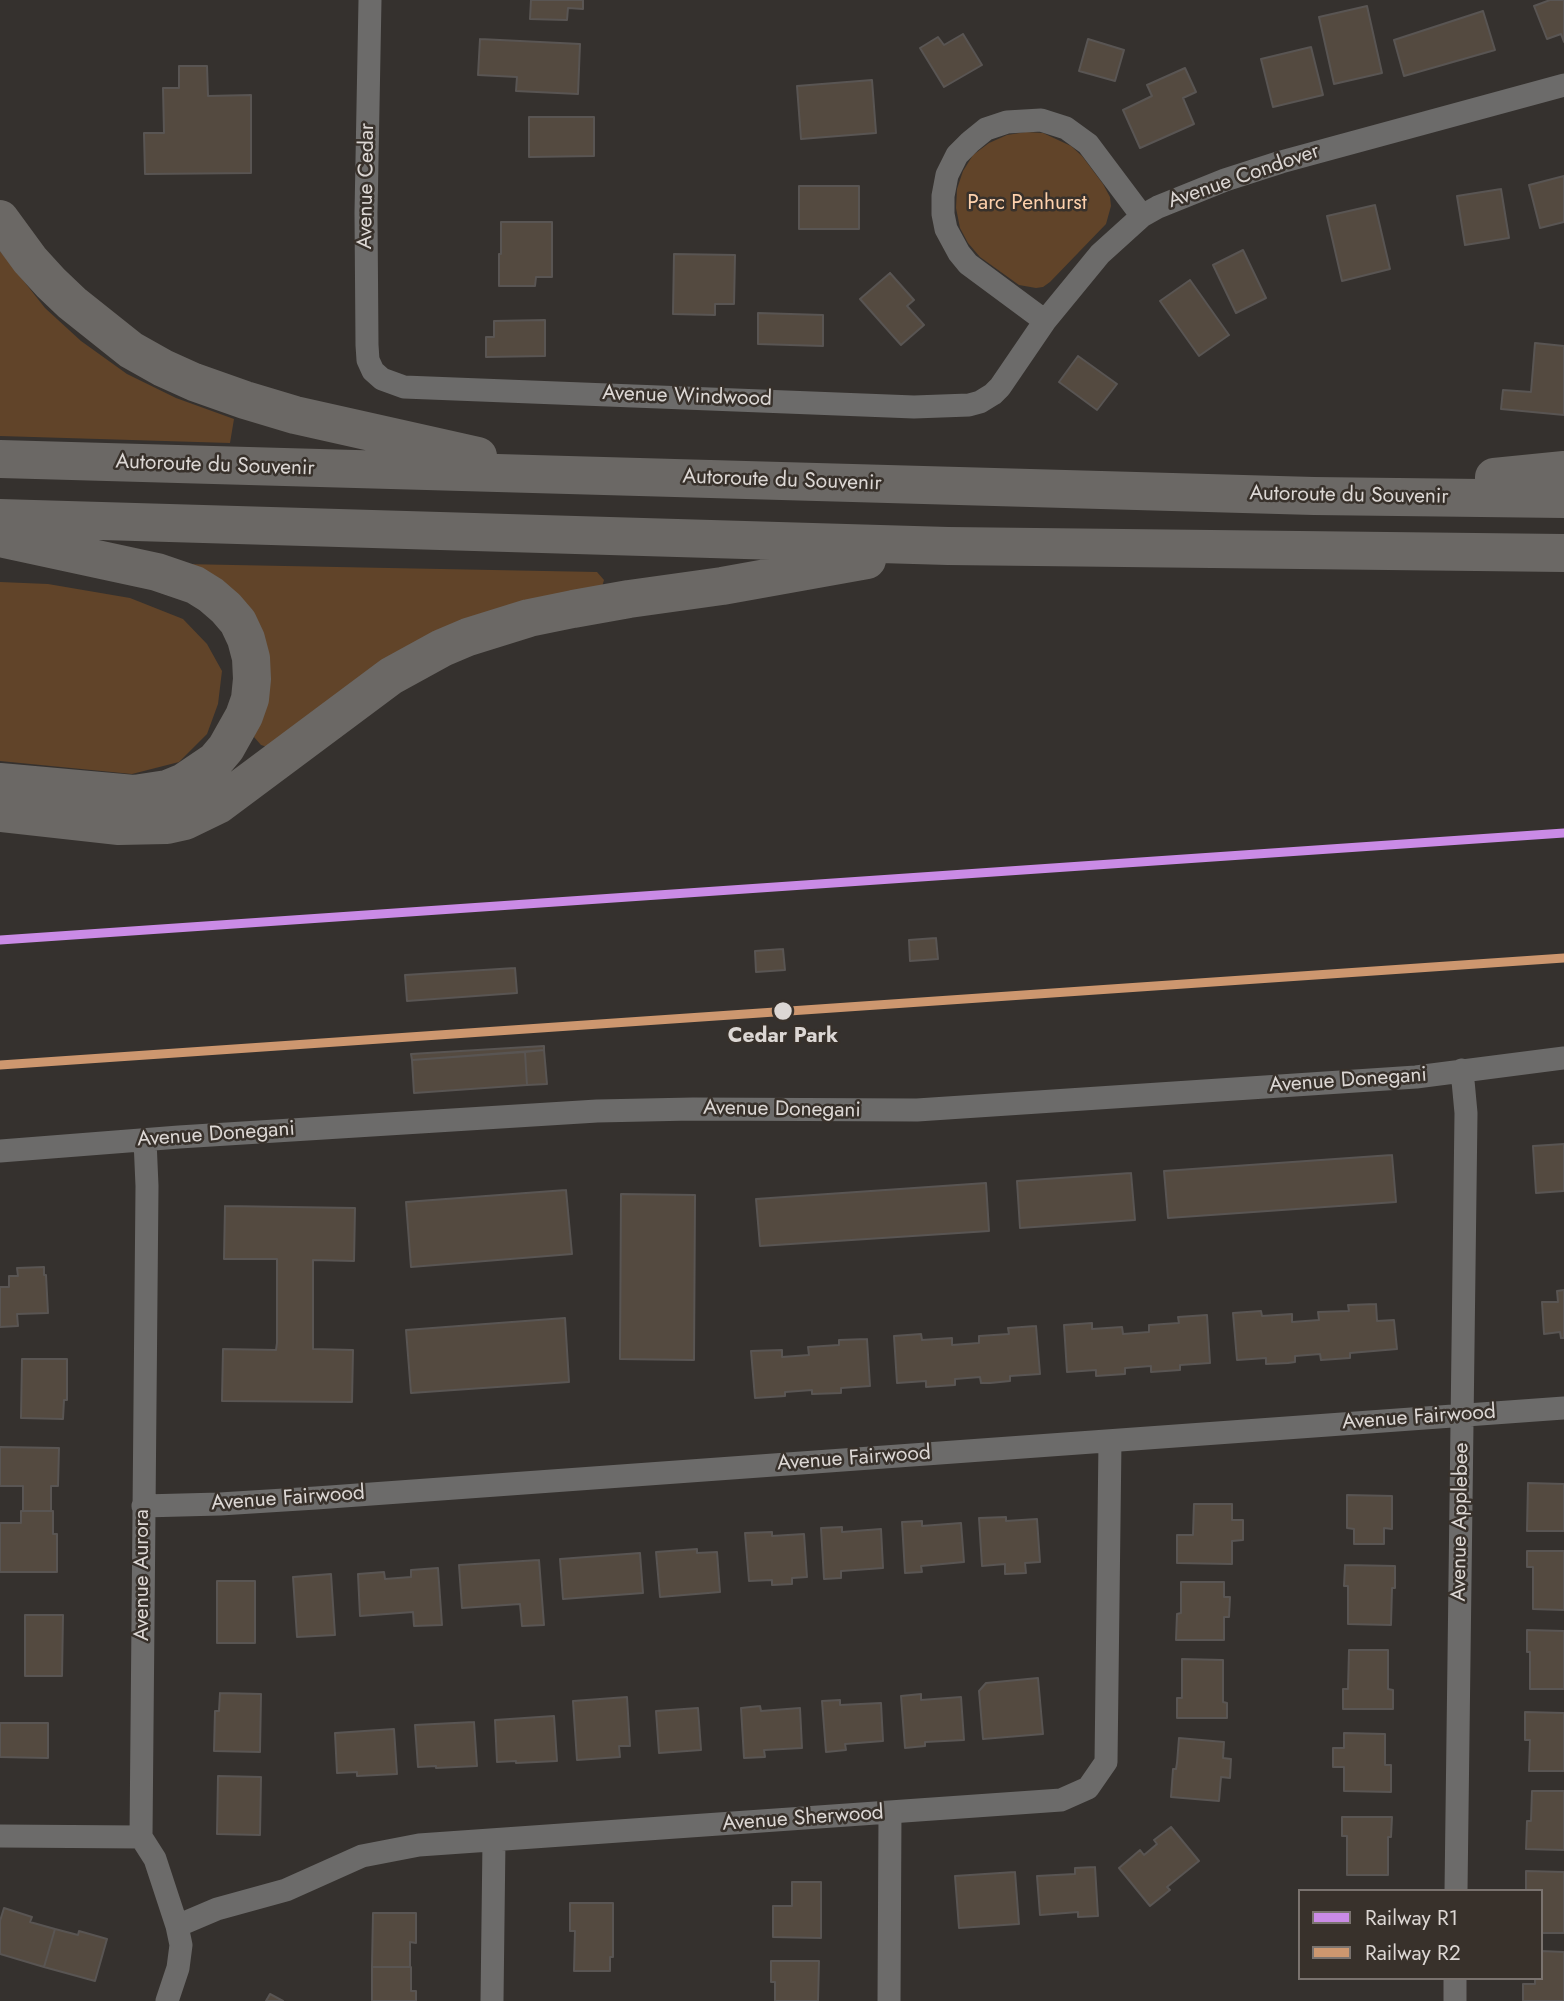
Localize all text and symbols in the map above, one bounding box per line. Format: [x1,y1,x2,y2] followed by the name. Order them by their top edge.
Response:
[353,123,381,249] street label: Avenue Cedar
[1165,139,1323,215] street label: Avenue Condover
[967,191,1087,217] park label: Parc Penhurst
[602,381,772,413] street label: Avenue Windwood
[115,450,315,482] street label: Autoroute du Souvenir
[682,465,882,497] street label: Autoroute du Souvenir
[1249,482,1449,510] street label: Autoroute du Souvenir
[772,1000,794,1022] marker: Cedar Park
[728,1024,838,1050] place label: Cedar Park
[1268,1063,1428,1099] street label: Avenue Donegani
[703,1096,861,1124] street label: Avenue Donegani
[136,1117,296,1153] street label: Avenue Donegani
[1341,1400,1497,1436] street label: Avenue Fairwood
[776,1441,932,1477] street label: Avenue Fairwood
[1447,1442,1475,1602] street label: Avenue Applebee
[210,1481,366,1517] street label: Avenue Fairwood
[130,1509,156,1641] street label: Avenue Aurora
[721,1801,885,1837] street label: Avenue Sherwood
[1298,1889,1543,1980] legend
[1365,1903,1458,1933] text: Railway R1
[1365,1938,1461,1968] text: Railway R2

